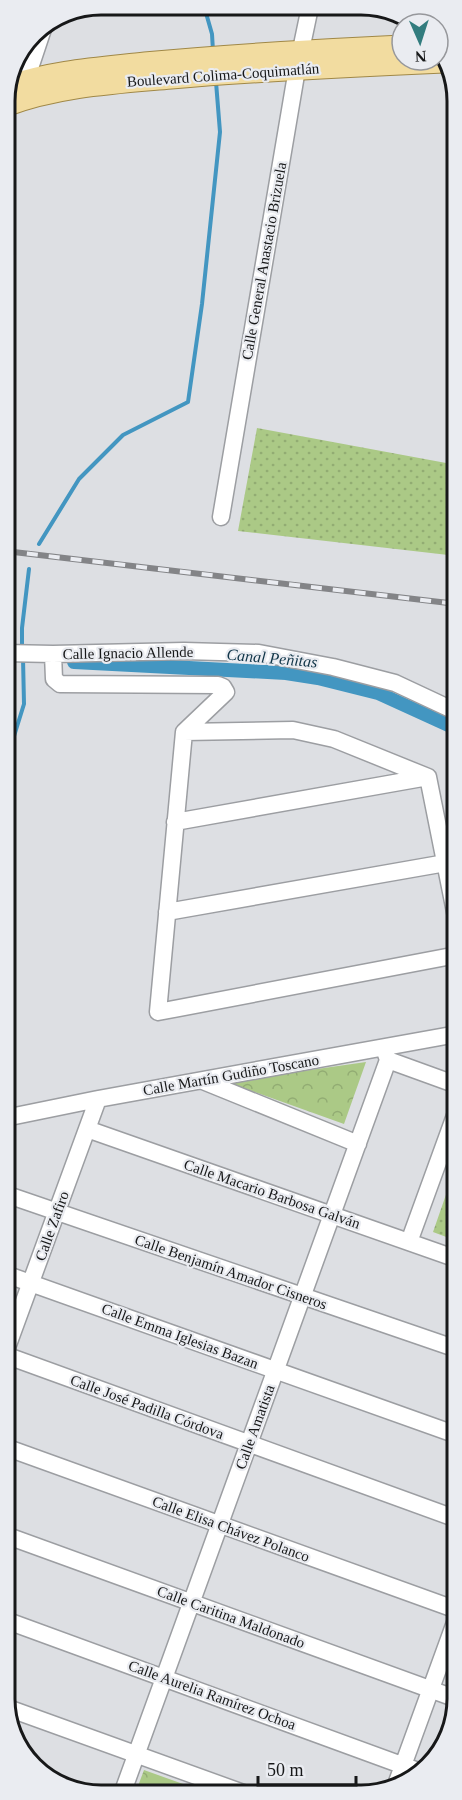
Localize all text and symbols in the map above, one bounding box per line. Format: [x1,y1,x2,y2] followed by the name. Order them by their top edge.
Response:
[390,12,450,72] north arrow
[414,48,427,65] text: N
[126,60,320,90] street label: Boulevard Colima-Coquimatlán
[239,161,289,361] street label: Calle General Anastacio Brizuela
[62,644,194,662] street label: Calle Ignacio Allende
[226,646,318,670] water label: Canal Peñitas
[142,1052,320,1098] street label: Calle Martín Gudiño Toscano
[182,1156,363,1232] street label: Calle Macario Barbosa Galván
[32,1189,72,1263] street label: Calle Zafiro
[133,1232,329,1313] street label: Calle Benjamín Amador Cisneros
[100,1300,261,1372] street label: Calle Emma Iglesias Bazan
[68,1372,226,1442] street label: Calle José Padilla Córdova
[232,1382,278,1471] street label: Calle Amatista
[150,1493,312,1565] street label: Calle Elisa Chávez Polanco
[155,1583,307,1651] street label: Calle Caritina Maldonado
[126,1657,298,1733] street label: Calle Aurelia Ramírez Ochoa
[258,1749,356,1787] scale bar
[267,1760,304,1780] text: 50 m

